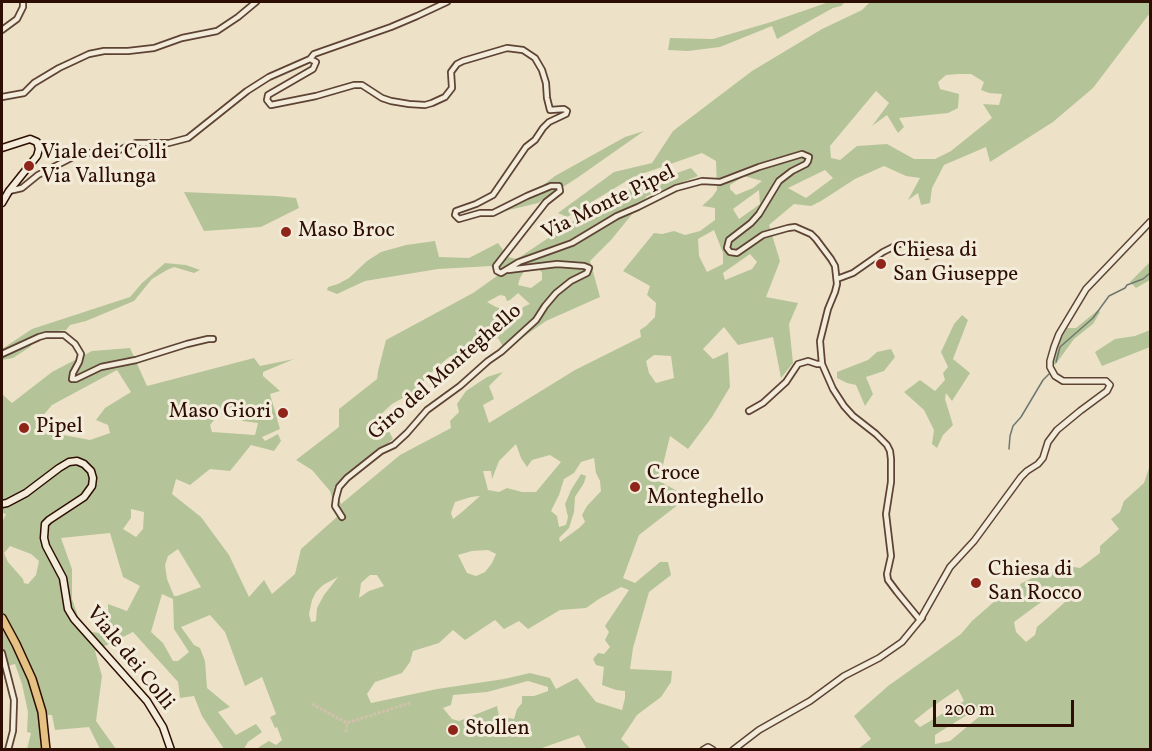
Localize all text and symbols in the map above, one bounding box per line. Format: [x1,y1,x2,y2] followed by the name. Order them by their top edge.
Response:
[41,141,167,191] place label: Viale dei Colli Via Vallunga
[22,159,36,173] marker: Viale dei Colli Via Vallunga
[538,161,680,247] street label: Via Monte Pipel
[298,219,395,245] place label: Maso Broc
[279,225,293,239] marker: Maso Broc
[893,239,1018,289] place label: Chiesa di San Giuseppe
[874,257,888,271] marker: Chiesa di San Giuseppe
[364,300,528,446] street label: Giro del Monteghello
[169,400,271,426] place label: Maso Giori
[276,406,290,420] marker: Maso Giori
[36,415,83,441] place label: Pipel
[17,421,31,435] marker: Pipel
[647,462,764,512] place label: Croce Monteghello
[628,480,642,494] marker: Croce Monteghello
[988,558,1082,608] place label: Chiesa di San Rocco
[969,576,983,590] marker: Chiesa di San Rocco
[79,602,179,716] street label: Viale dei Colli
[936,688,1077,726] scale bar
[944,698,995,723] text: 200 m
[465,717,530,743] place label: Stollen
[446,723,460,737] marker: Stollen

